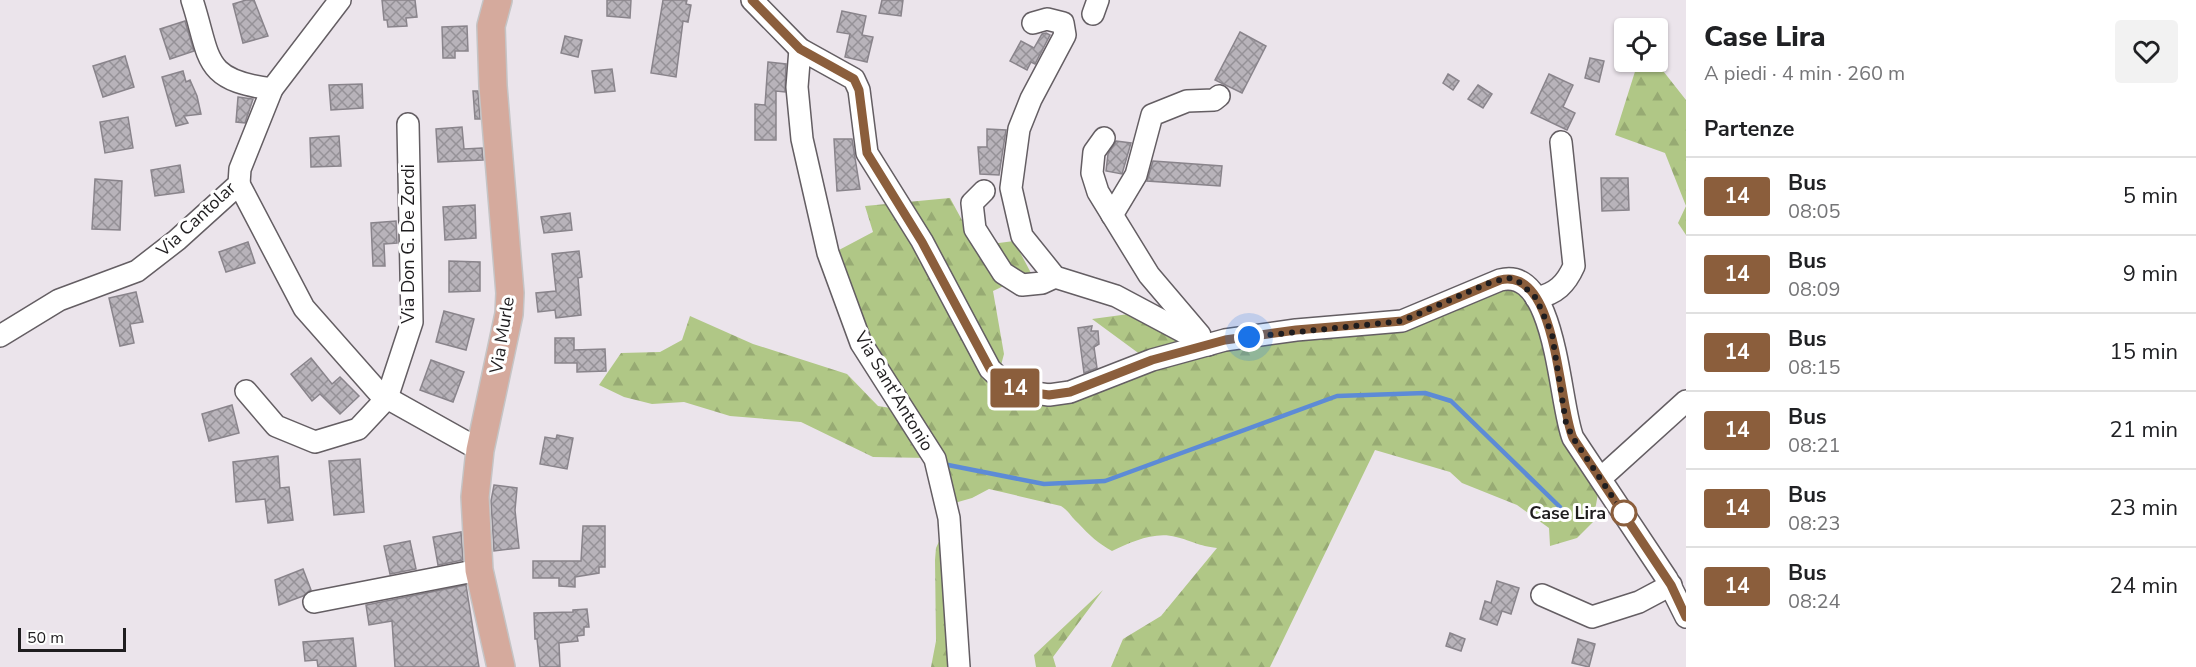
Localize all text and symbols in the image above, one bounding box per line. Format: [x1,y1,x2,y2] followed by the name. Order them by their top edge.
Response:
[1614,18,1668,72] map controls
[1614,18,1668,72] button: locate
[1704,18,1826,56] text: Case Lira
[2115,20,2178,83] button: heart
[1704,60,1905,87] text: A piedi · 4 min · 260 m
[1704,114,1794,144] text: Partenze
[396,164,420,325] street label: Via Don G. De Zordi
[1788,168,1827,198] text: Bus
[151,176,241,263] street label: Via Cantolar
[2123,181,2178,211] text: 5 min
[1724,182,1750,210] text: 14
[1788,198,1841,225] text: 08:05
[1788,246,1827,276] text: Bus
[2123,259,2178,289] text: 9 min
[1724,260,1750,288] text: 14
[1788,276,1841,303] text: 08:09
[484,295,520,376] street label: Via Murle
[1234,322,1264,352] your location
[1788,324,1827,354] text: Bus
[848,326,939,455] street label: Via Sant'Antonio
[2110,337,2178,367] text: 15 min
[1724,338,1750,366] text: 14
[1788,354,1841,381] text: 08:15
[988,368,1042,408] line badge: 14
[1002,374,1028,402] text: 14
[1788,402,1827,432] text: Bus
[2110,415,2178,445] text: 21 min
[1724,416,1750,444] text: 14
[1788,432,1841,459] text: 08:21
[1788,480,1827,510] text: Bus
[2110,493,2178,523] text: 23 min
[1724,494,1750,522] text: 14
[1611,500,1637,526] marker: Case Lira
[1529,501,1606,525] place label: Case Lira
[1788,510,1841,537] text: 08:23
[1788,558,1827,588] text: Bus
[2110,571,2178,601] text: 24 min
[1724,572,1750,600] text: 14
[1788,588,1841,615] text: 08:24
[18,625,126,652] scale bar
[27,627,64,649] text: 50 m

